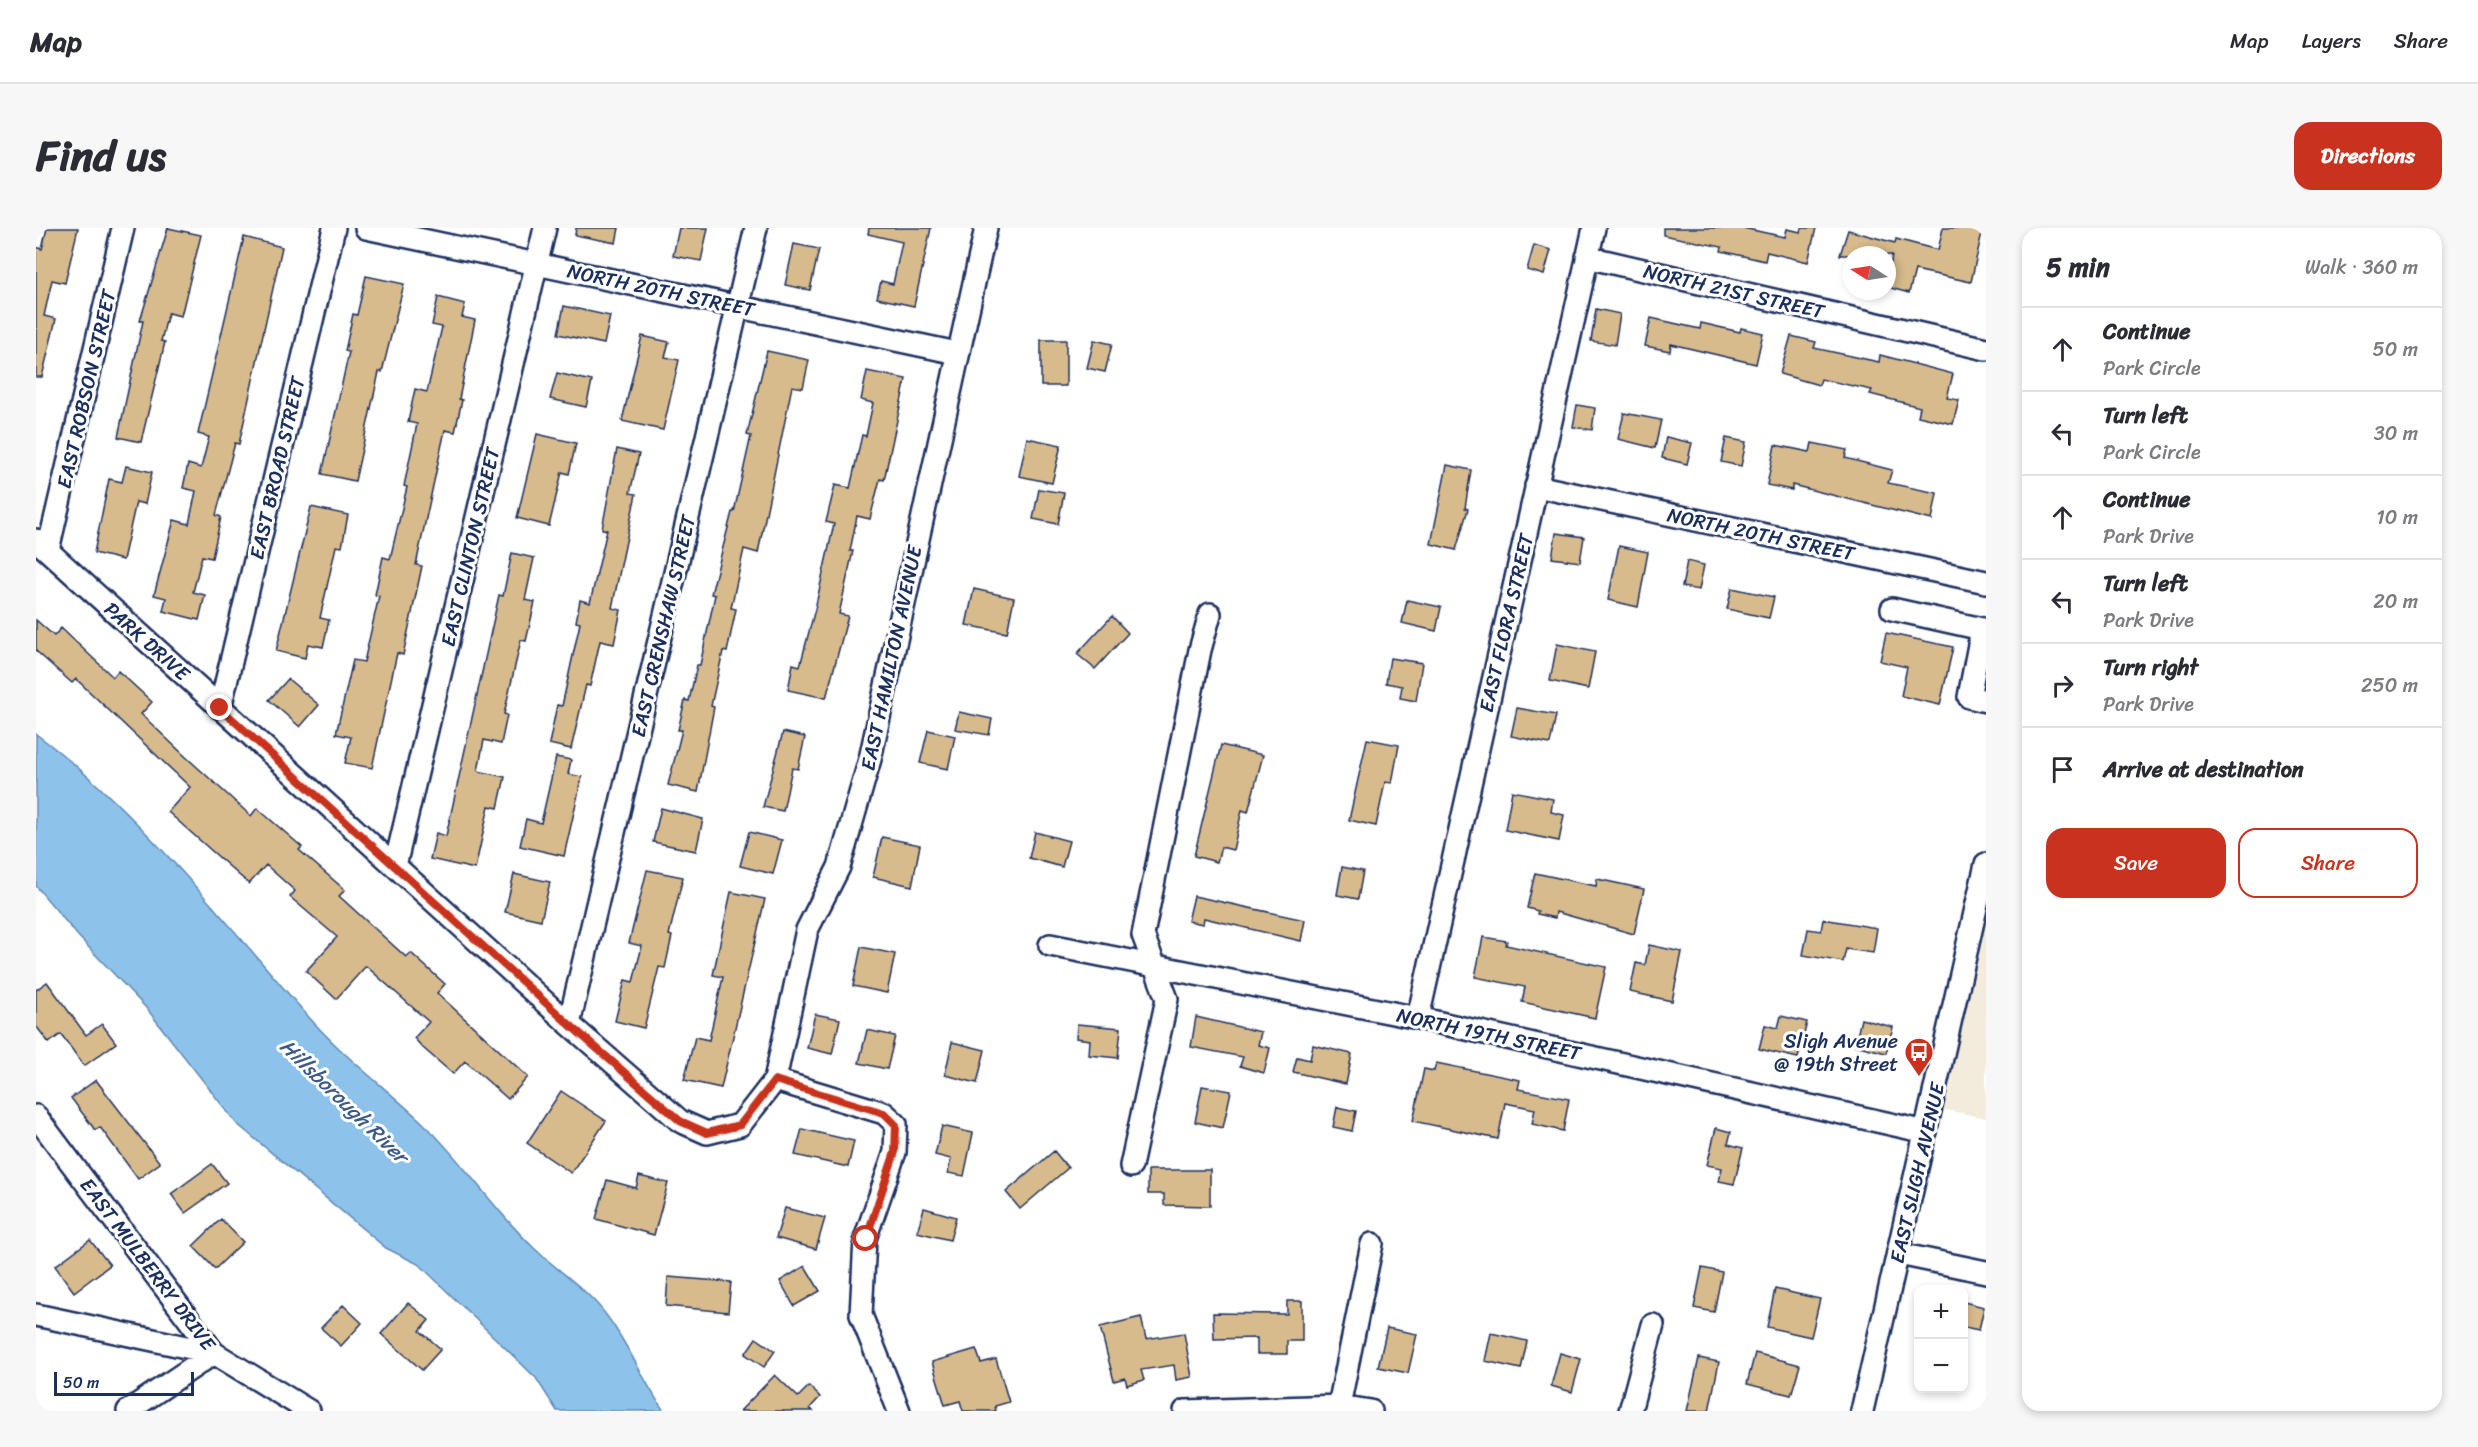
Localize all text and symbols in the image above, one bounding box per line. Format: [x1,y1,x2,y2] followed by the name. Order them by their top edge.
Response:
[30,17,82,66] text: Map
[2230,22,2269,60] text: Map
[2302,22,2361,60] text: Layers
[2394,22,2448,60] text: Share
[36,119,166,193] text: Find us
[2294,122,2442,190] button: Directions
[2046,244,2110,290] text: 5 min
[1842,246,1896,300] north arrow
[2305,250,2418,285] text: Walk · 360 m
[564,254,760,328] street label: NORTH 20TH STREET
[1640,254,1830,330] street label: NORTH 21ST STREET
[47,284,127,492] street label: EAST ROBSON STREET
[2103,312,2191,351] text: Continue
[2373,332,2418,367] text: 50 m
[2046,333,2079,366] icon: ahead
[2103,351,2201,386] text: Park Circle
[239,372,316,563] street label: EAST BROAD STREET
[2103,396,2188,435] text: Turn left
[2374,416,2418,451] text: 30 m
[2046,417,2079,450] icon: left
[2103,435,2201,470] text: Park Circle
[431,443,511,650] street label: EAST CLINTON STREET
[2103,480,2191,519] text: Continue
[1664,498,1860,572] street label: NORTH 20TH STREET
[2376,500,2418,535] text: 10 m
[2046,501,2079,534] icon: ahead
[621,511,706,740] street label: EAST CRENSHAW STREET
[2103,519,2194,554] text: Park Drive
[1469,529,1544,716] street label: EAST FLORA STREET
[851,540,933,774] street label: EAST HAMILTON AVENUE
[2103,564,2188,603] text: Turn left
[2373,584,2418,619] text: 20 m
[2046,585,2079,618] icon: left
[96,593,199,691] street label: PARK DRIVE
[2103,603,2194,638] text: Park Drive
[2103,648,2198,687] text: Turn right
[2361,668,2418,703] text: 250 m
[2046,669,2079,702] icon: right
[2103,687,2194,722] text: Park Drive
[206,694,232,720] route end
[2103,750,2304,789] text: Arrive at destination
[2046,753,2079,786] icon: arrive
[2046,828,2226,898] button: Save
[2238,828,2418,898] button: Share
[1394,998,1586,1071] street label: NORTH 19TH STREET
[1774,1024,1898,1082] place label: Sligh Avenue @ 19th Street
[270,1029,420,1175] water label: Hillsborough River
[1903,1036,1935,1078] bus stop icon: Sligh Avenue @ 19th Street
[1880,1078,1956,1267] street label: EAST SLIGH AVENUE
[70,1170,226,1360] street label: EAST MULBERRY DRIVE
[852,1225,878,1251] route start
[1914,1285,1968,1393] map controls
[1914,1285,1968,1339] button: +
[1914,1339,1968,1393] button: −
[63,1368,99,1397] text: 50 m
[54,1369,194,1396] scale bar

